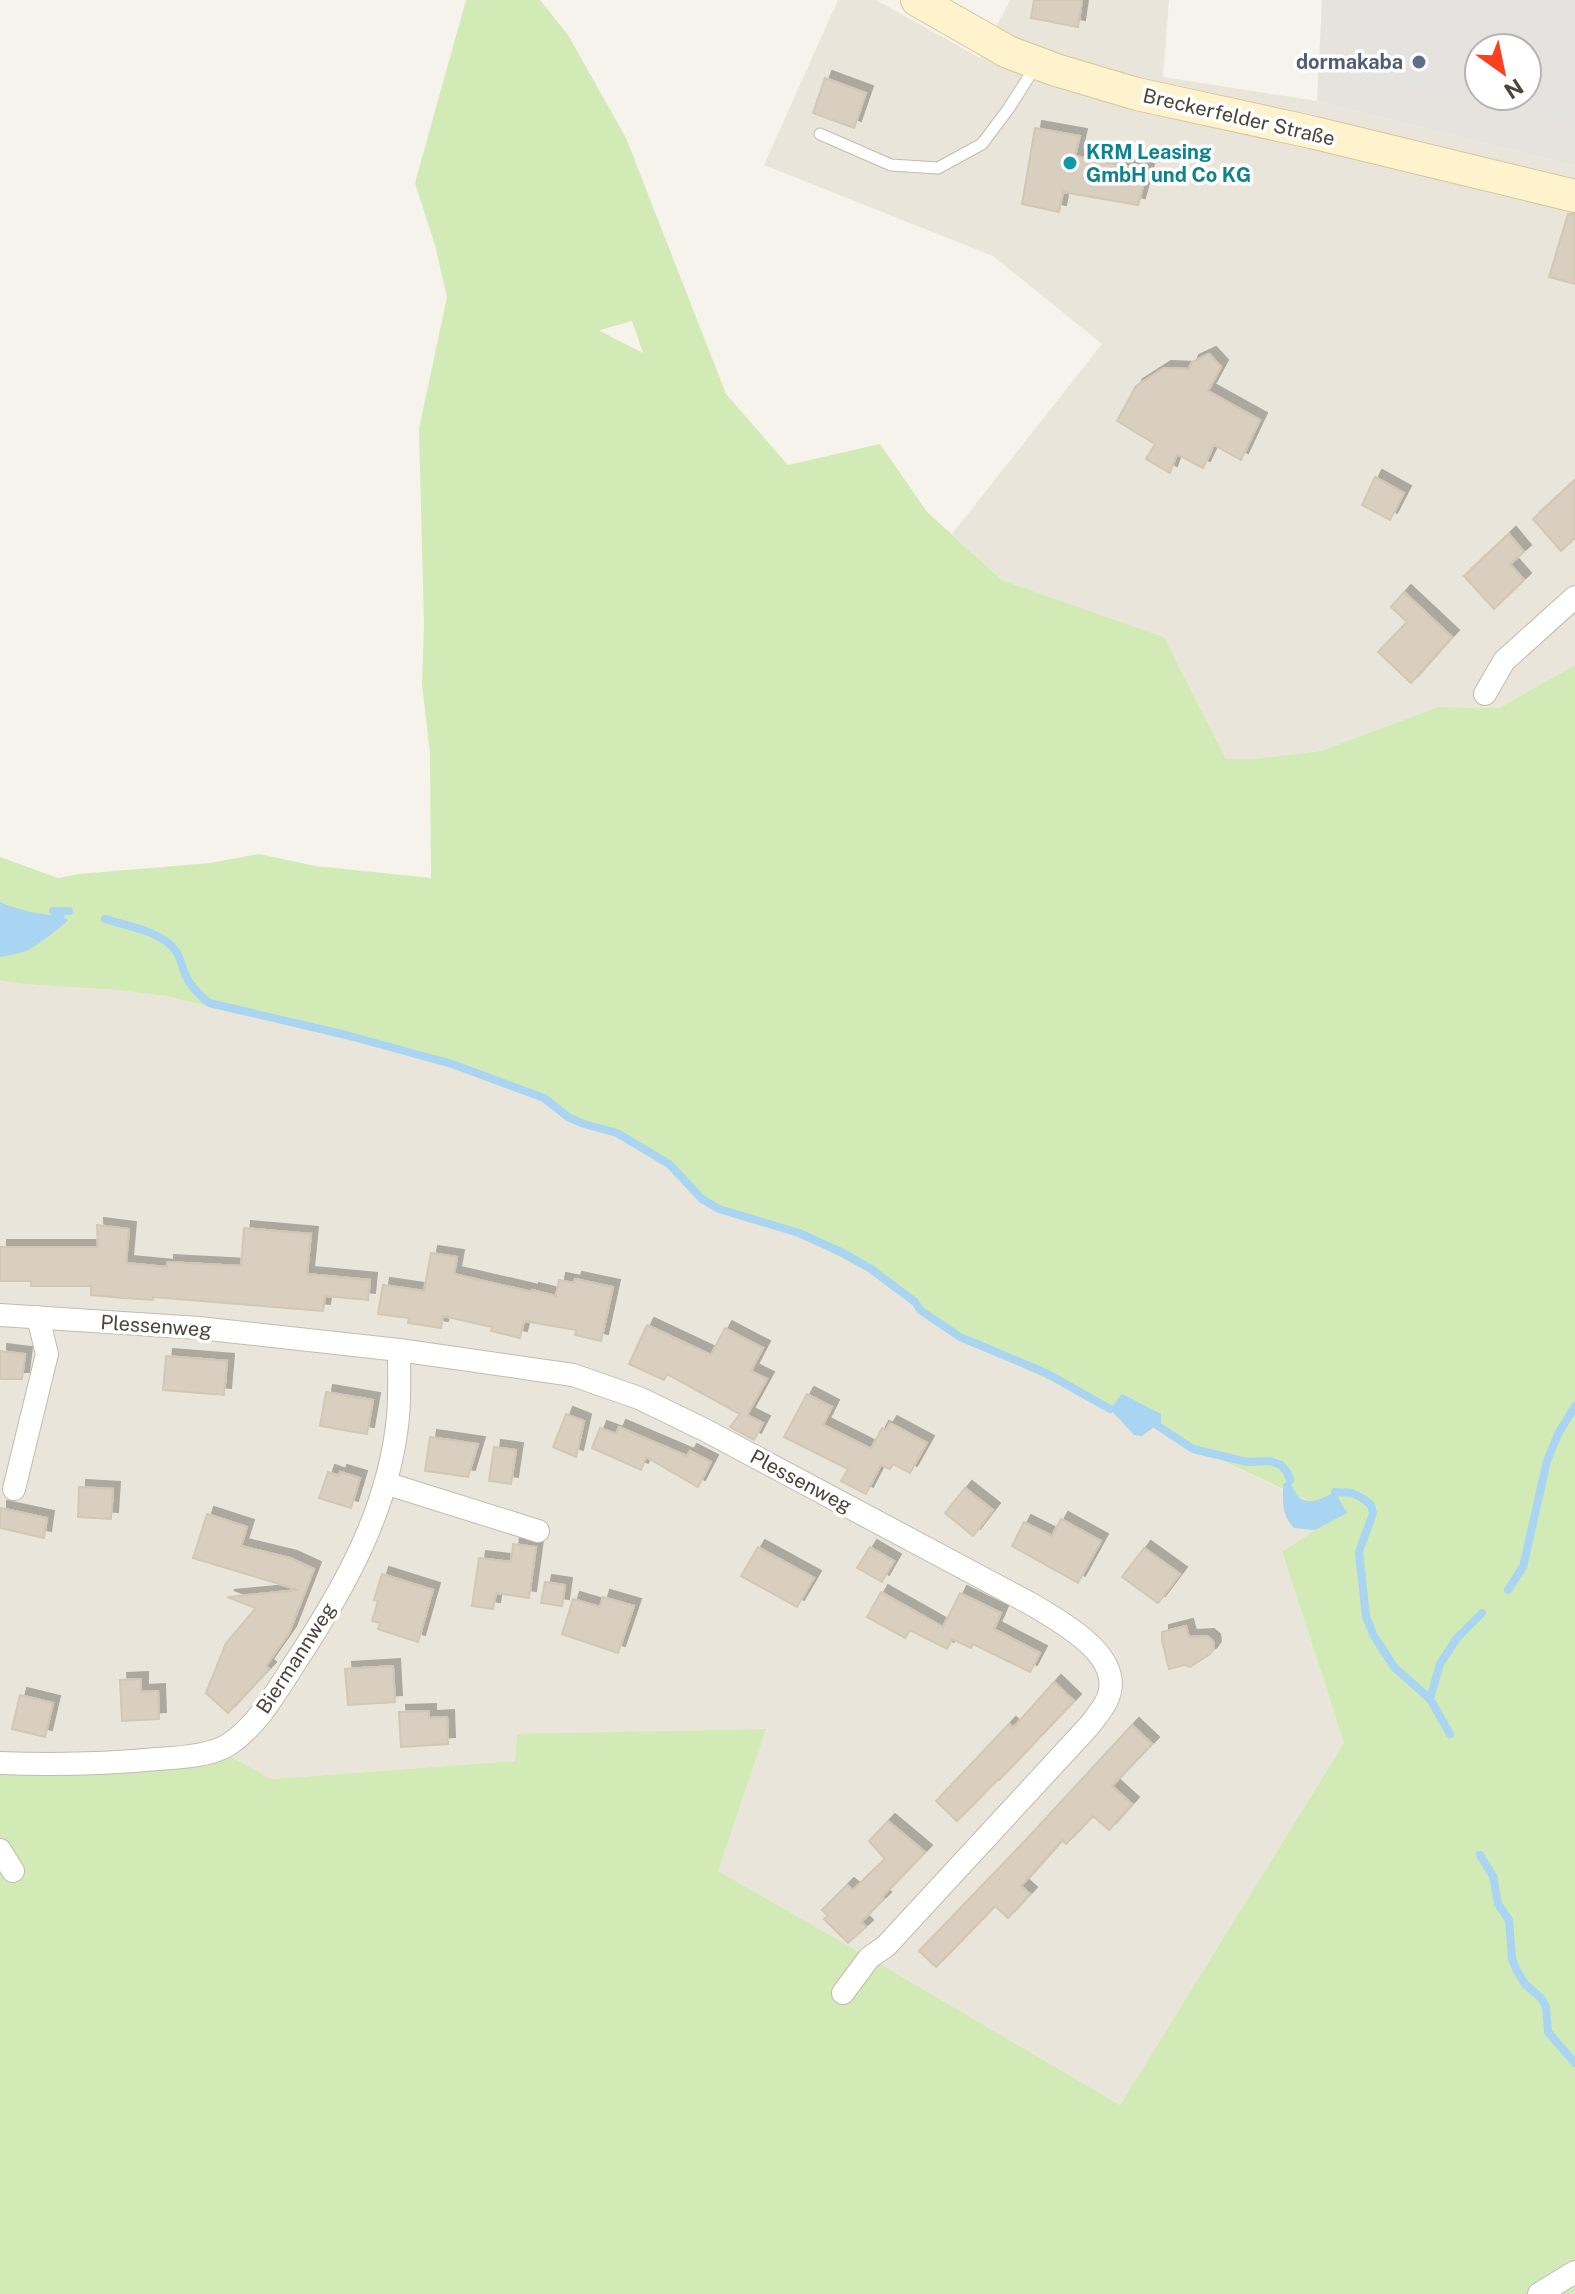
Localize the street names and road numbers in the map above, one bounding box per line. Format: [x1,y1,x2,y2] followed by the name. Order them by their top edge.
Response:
[1141,83,1337,151] street label: Breckerfelder Straße
[100,1310,212,1342] street label: Plessenweg
[746,1444,856,1518] street label: Plessenweg
[251,1598,341,1718] street label: Biermannweg

